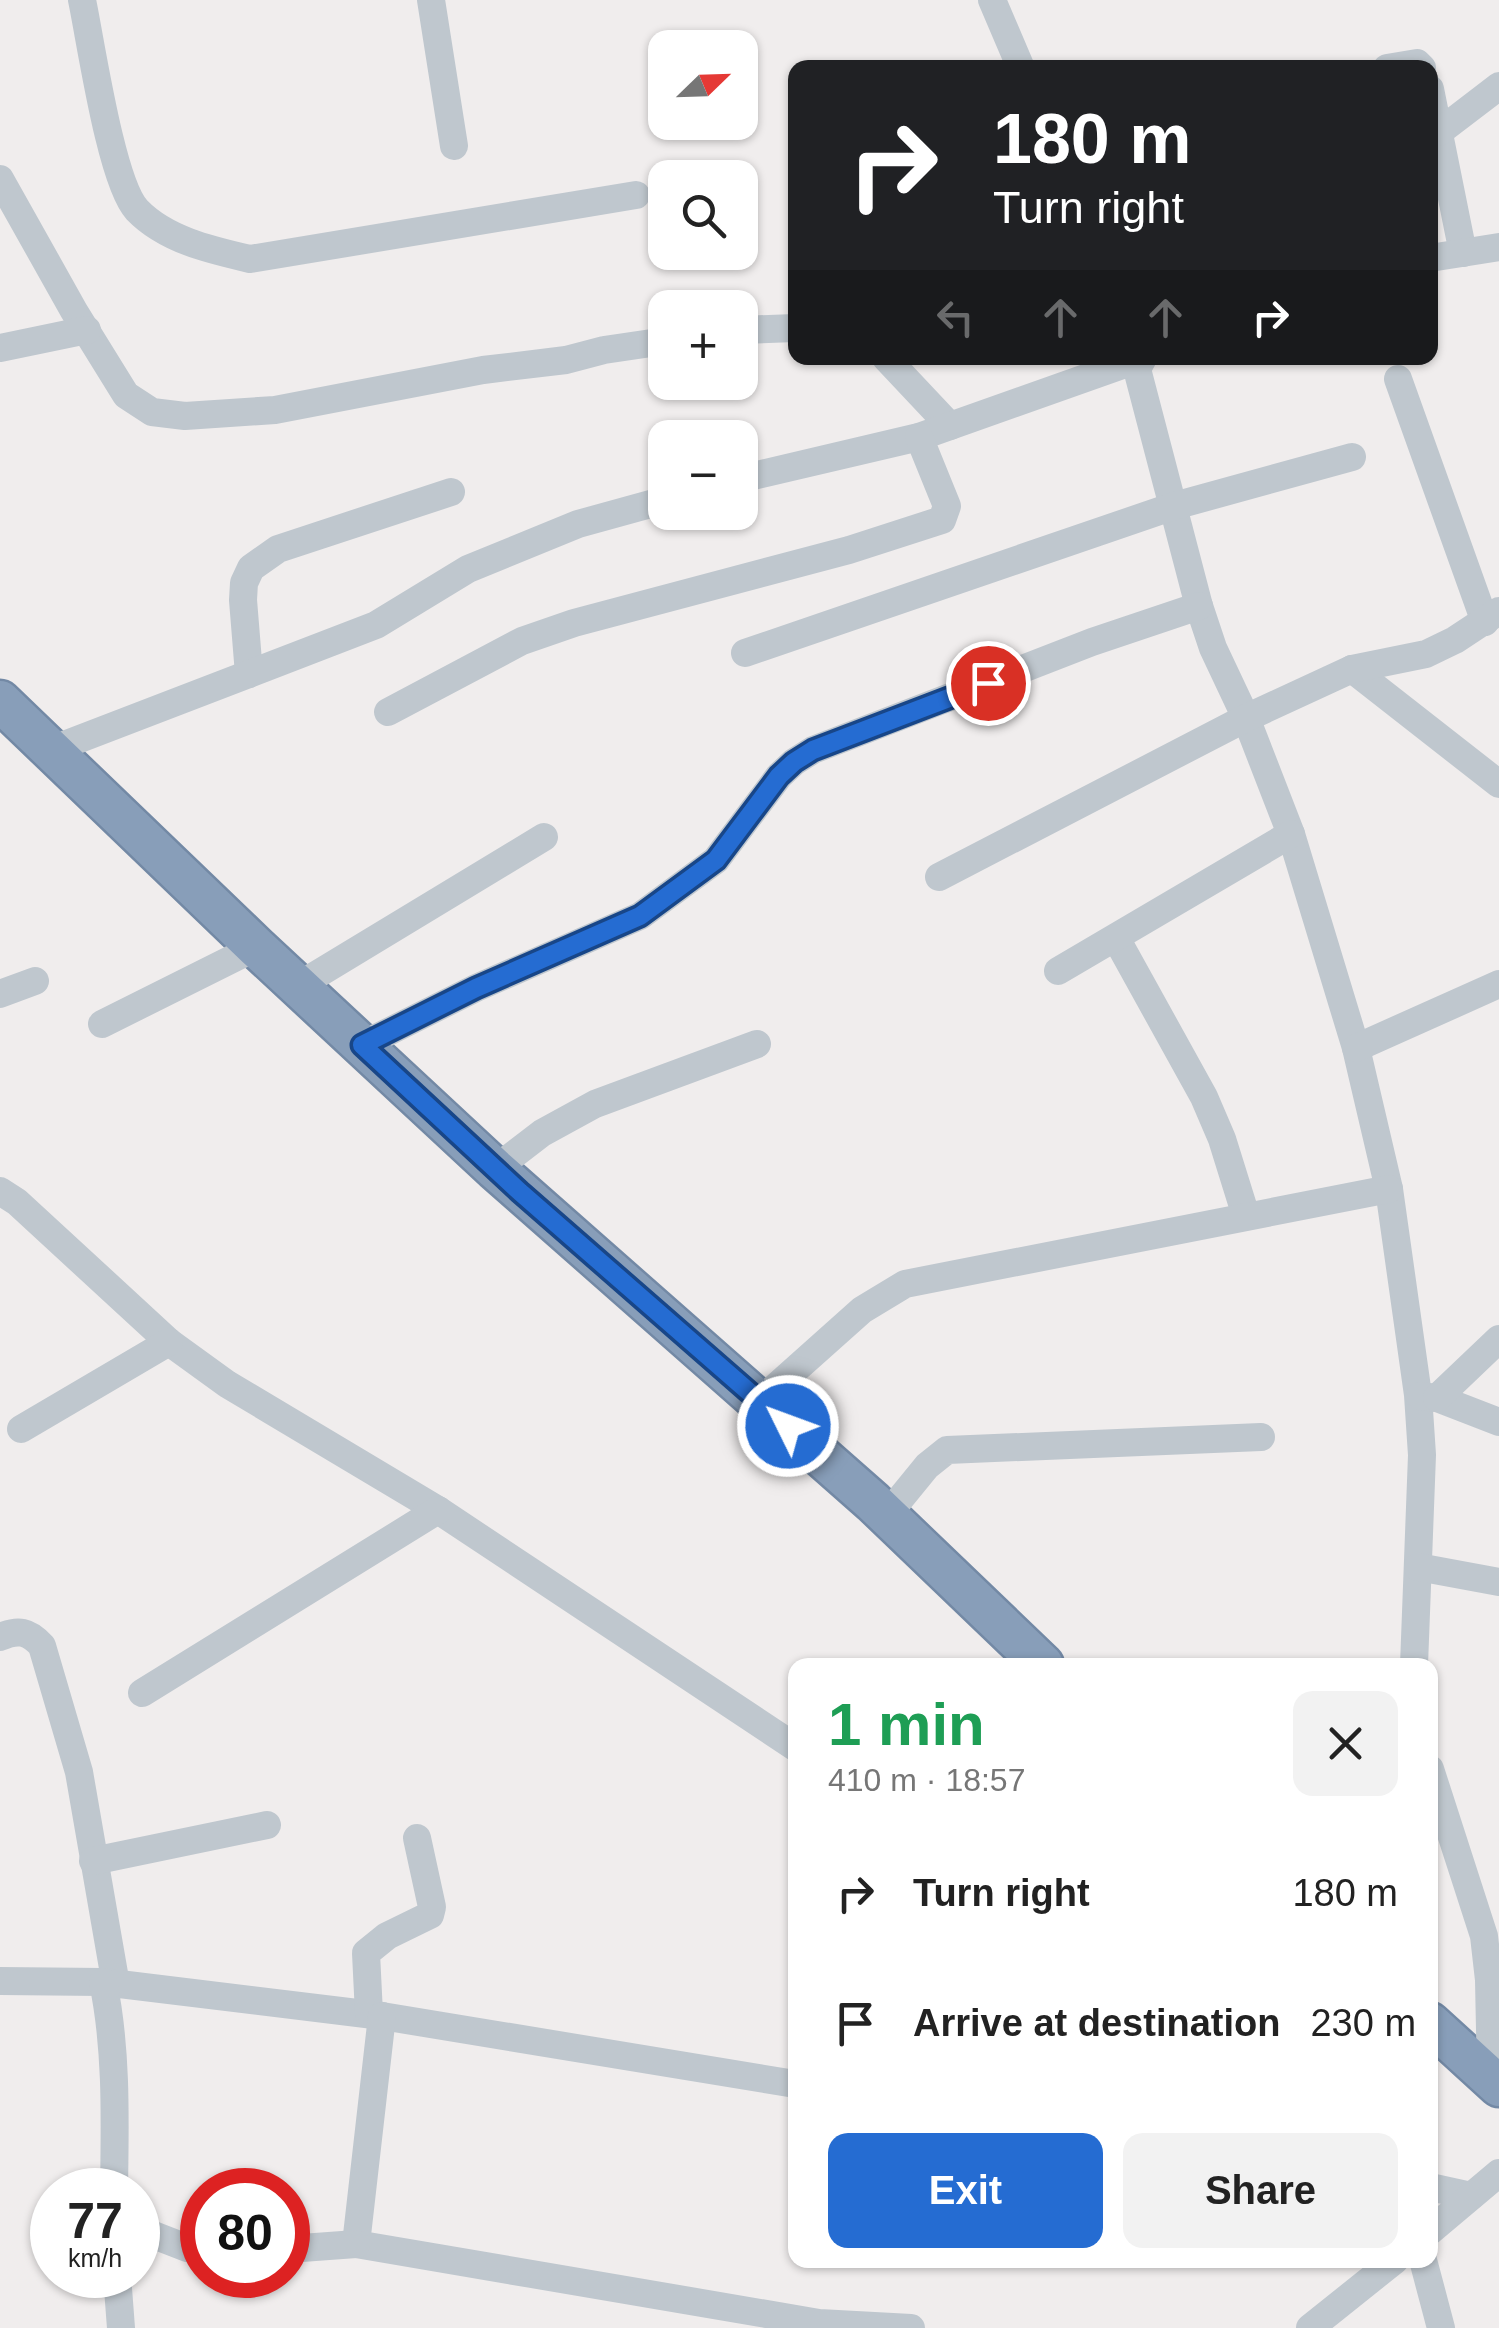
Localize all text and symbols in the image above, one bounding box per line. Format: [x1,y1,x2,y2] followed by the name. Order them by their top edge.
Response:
[648,30,758,140] north arrow
[648,30,758,530] map controls
[828,100,958,230] icon: right
[993,100,1191,178] text: 180 m
[648,160,758,270] button: search
[993,182,1184,233] text: Turn right
[648,290,758,400] button: +
[928,290,983,345] icon: left
[1033,290,1088,345] icon: ahead
[1138,290,1193,345] icon: ahead
[1243,290,1298,345] icon: right
[648,420,758,530] button: −
[946,641,1031,726] pin
[961,656,1016,711] icon: arrive
[736,1374,840,1478] position arrow
[828,1691,985,1758] text: 1 min
[1293,1691,1398,1796] button: close
[828,1762,1025,1798] text: 410 m · 18:57
[828,1866,883,1921] icon: right
[913,1872,1090,1914] text: Turn right
[1292,1872,1398,1914] text: 180 m
[828,1996,883,2051] icon: arrive
[913,2002,1280,2044] text: Arrive at destination
[1310,2002,1416,2044] text: 230 m
[828,2133,1103,2248] button: Exit
[1123,2133,1398,2248] button: Share
[180,2168,310,2298] speed limit sign: 80
[67,2193,123,2249] text: 77
[68,2244,122,2272] text: km/h

